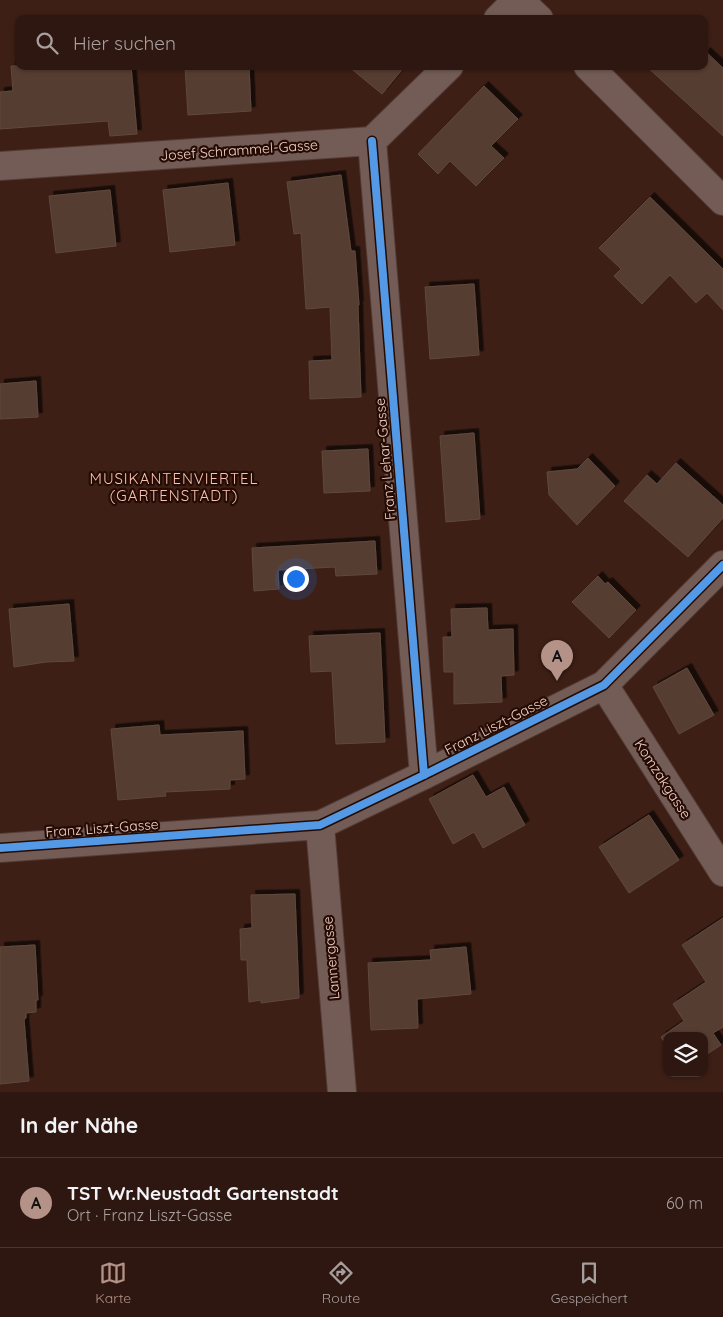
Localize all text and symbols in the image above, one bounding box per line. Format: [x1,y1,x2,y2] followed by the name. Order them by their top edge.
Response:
[15,15,708,70] search box
[33,29,61,57] icon: search
[73,31,176,55] text: Hier suchen
[159,135,319,164] street label: Josef Schrammel-Gasse
[371,397,399,521] street label: Franz Lehar-Gasse
[89,469,259,505] district label: MUSIKANTENVIERTEL (GARTENSTADT)
[283,566,309,592] your location
[541,640,573,681] pin: A
[441,691,551,759] street label: Franz Liszt-Gasse
[631,736,695,822] street label: Komzakgasse
[45,815,159,841] street label: Franz Liszt-Gasse
[318,916,344,1000] street label: Lannergasse
[663,1032,708,1077] map controls
[663,1032,708,1077] button: layers
[20,1112,138,1138] text: In der Nähe
[67,1181,339,1205] text: TST Wr.Neustadt Gartenstadt
[31,1193,41,1213] text: A
[666,1193,703,1213] text: 60 m
[67,1205,232,1225] text: Ort · Franz Liszt-Gasse
[95,1259,131,1307] tab: Karte
[322,1259,360,1307] tab: Route
[551,1259,628,1307] tab: Gespeichert

